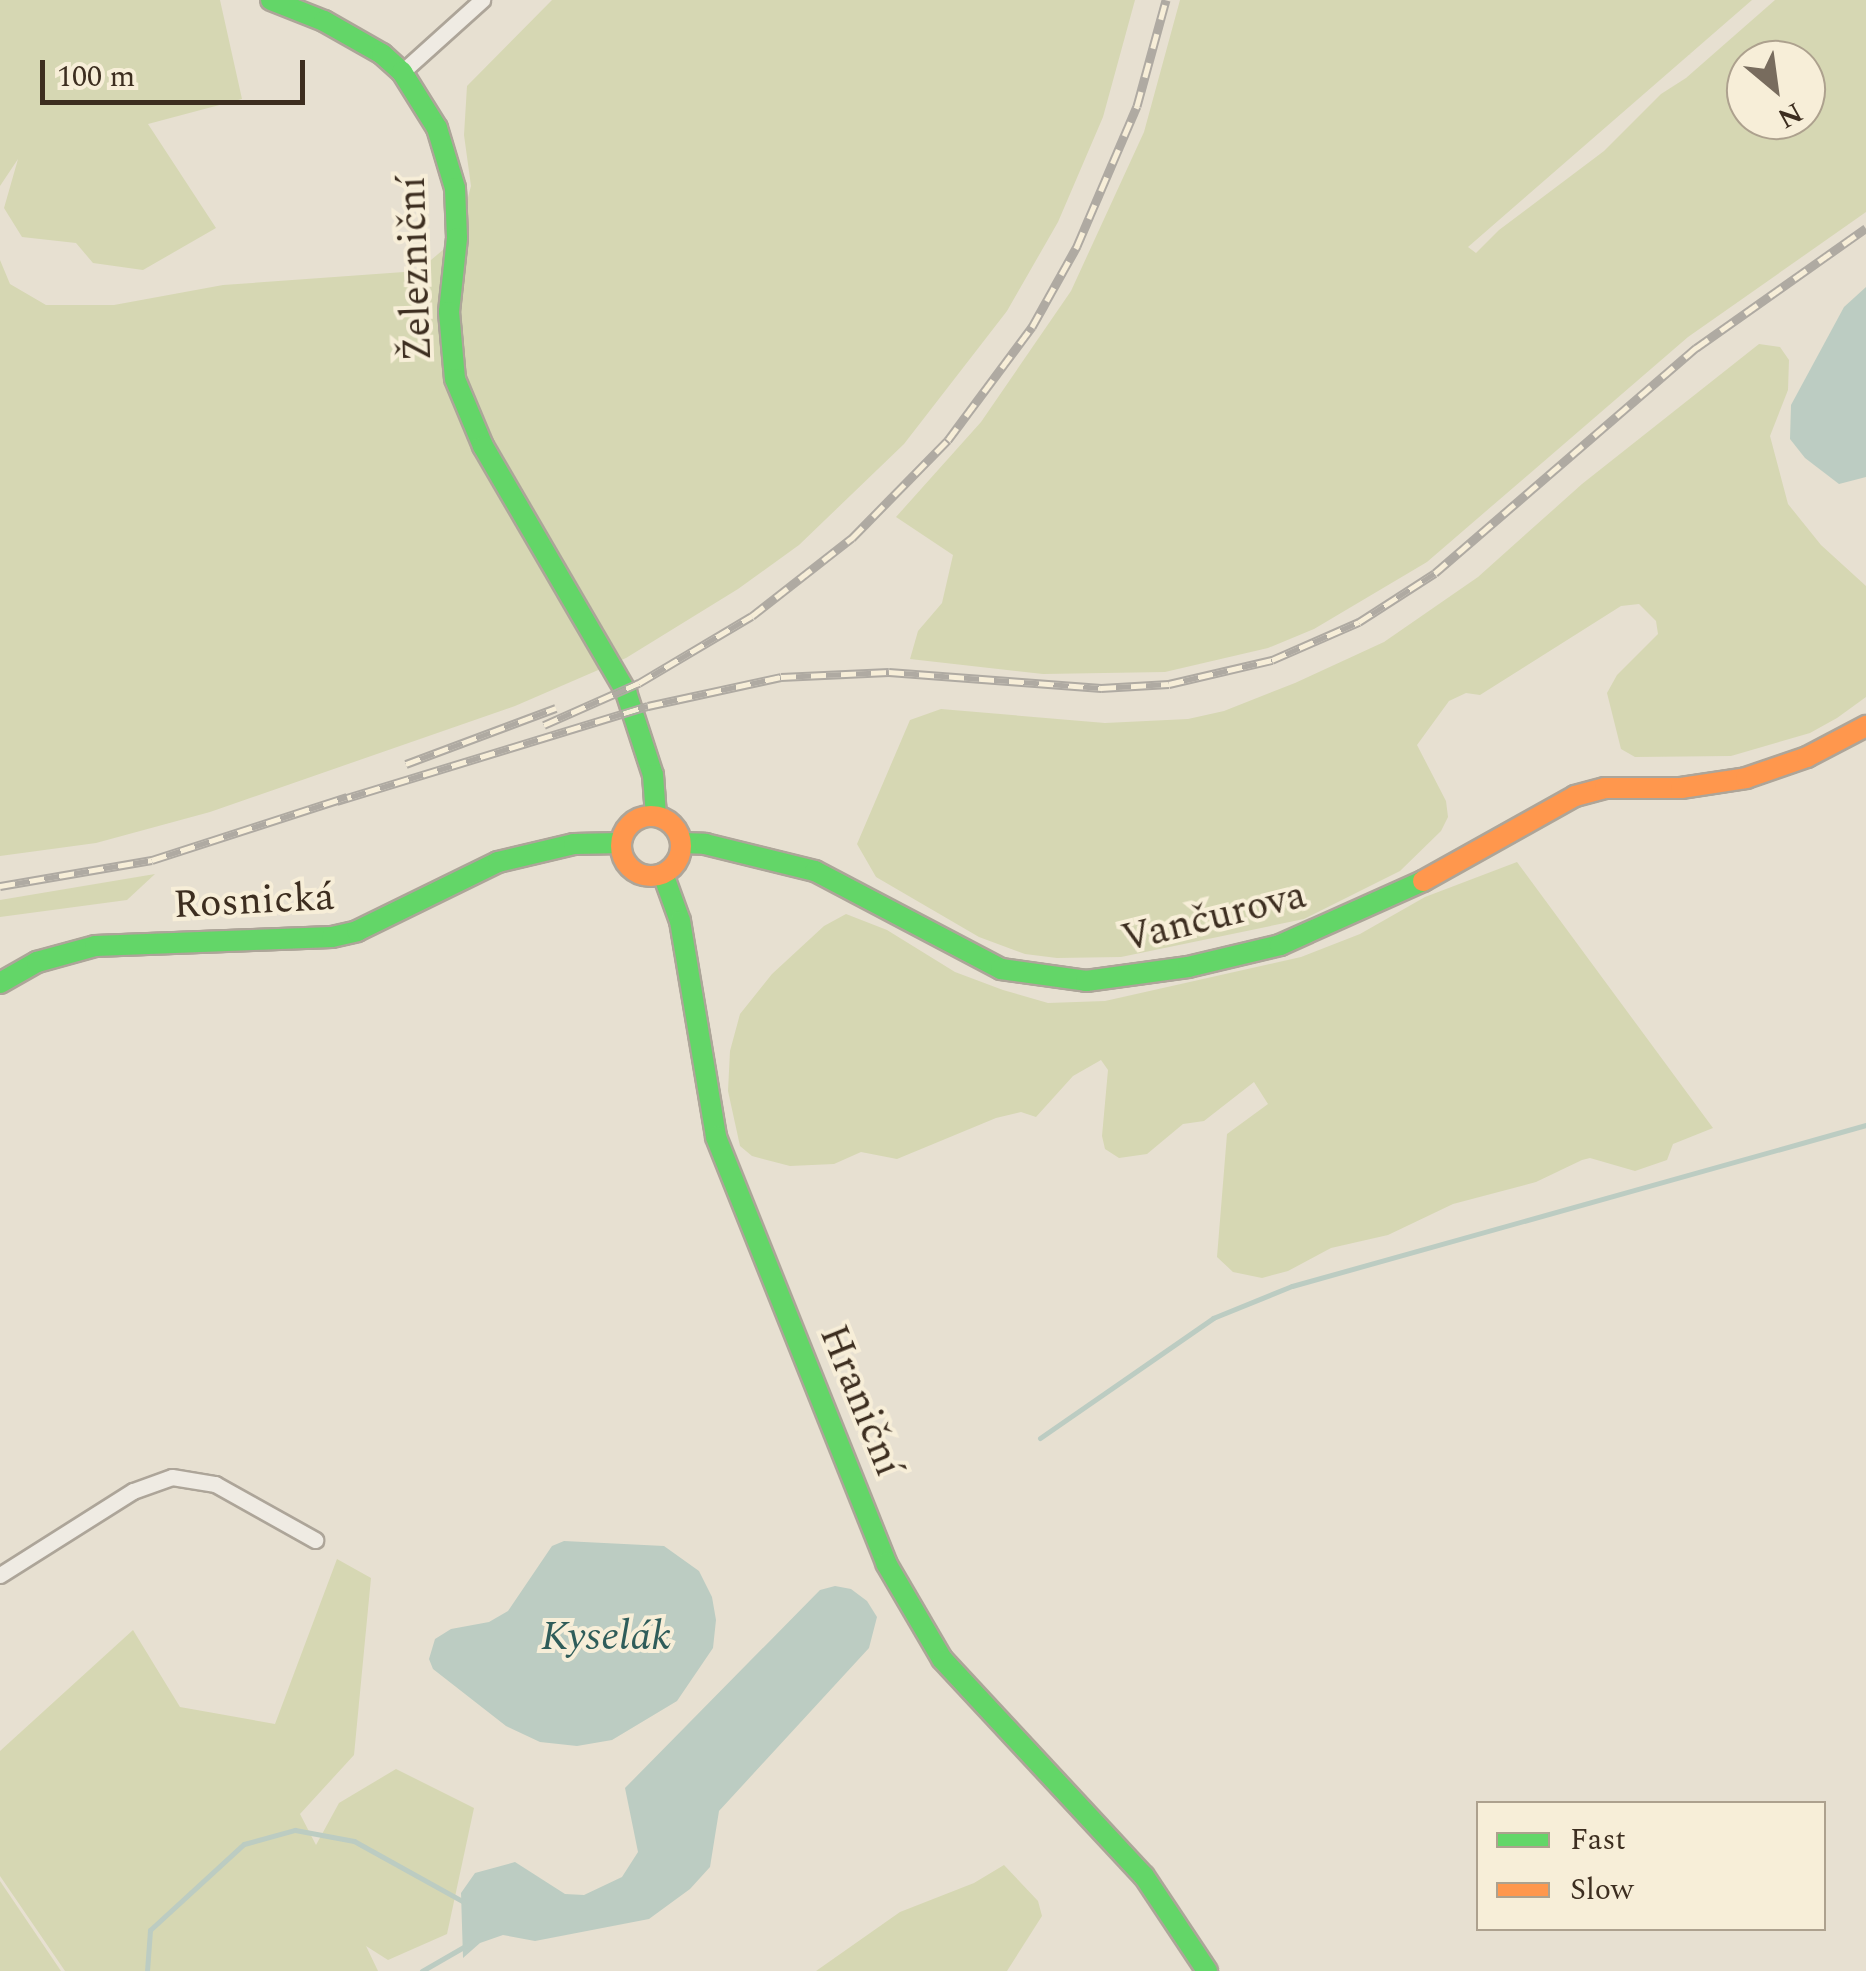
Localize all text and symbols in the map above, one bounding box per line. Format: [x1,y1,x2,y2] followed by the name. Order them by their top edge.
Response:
[45,40,310,102] scale bar
[1726,40,1826,140] north arrow
[57,54,135,100] text: 100 m
[1769,91,1810,139] text: N
[389,176,443,362] street label: Železniční
[1117,872,1311,964] street label: Vančurova
[172,874,336,930] street label: Rosnická
[808,1318,912,1484] street label: Hraniční
[541,1612,671,1662] water label: Kyselák
[1476,1801,1826,1931] legend
[1570,1817,1626,1863] text: Fast
[1570,1867,1634,1913] text: Slow

